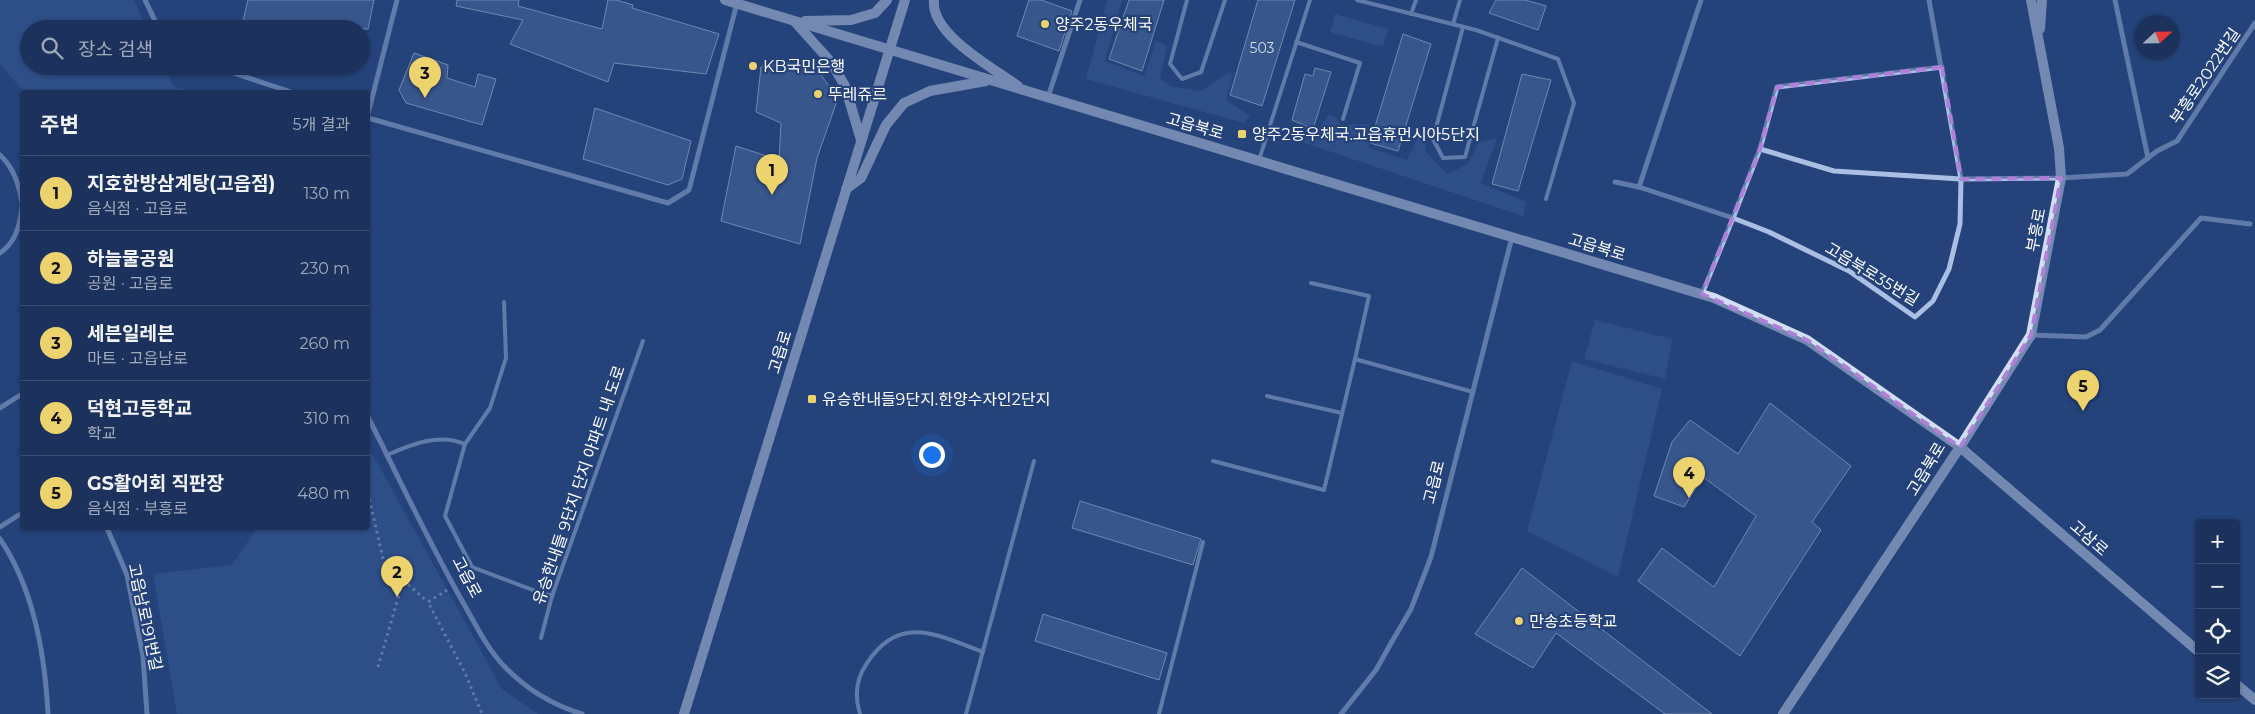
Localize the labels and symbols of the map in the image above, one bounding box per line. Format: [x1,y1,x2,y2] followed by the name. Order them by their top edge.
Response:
[1055,15,1152,34] place label: 양주2동우체국
[2135,15,2180,60] north arrow
[1039,18,1051,30] marker: 양주2동우체국
[2166,25,2244,127] street label: 부흥로2022번길
[1250,39,1275,57] house number: 503
[409,57,441,98] pin: 3
[763,57,845,76] place label: KB국민은행
[747,60,759,72] marker: KB국민은행
[828,85,887,104] place label: 뚜레쥬르
[812,88,824,100] marker: 뚜레쥬르
[1164,109,1226,143] street label: 고읍북로
[1252,125,1480,144] place label: 양주2동우체국.고읍휴먼시아5단지
[1236,128,1248,140] marker: 양주2동우체국.고읍휴먼시아5단지
[756,154,788,195] pin: 1
[2022,206,2050,253] street label: 부흥로
[1566,229,1628,265] street label: 고읍북로
[1822,238,1922,310] street label: 고읍북로35번길
[764,328,796,376] street label: 고읍로
[529,363,629,607] street label: 유승한내들 9단지 단지 아파트 내 도로
[2067,370,2099,411] pin: 5
[822,390,1050,409] place label: 유승한내들9단지.한양수자인2단지
[806,393,818,405] marker: 유승한내들9단지.한양수자인2단지
[1903,439,1949,499] street label: 고읍북로
[919,442,945,468] your location
[1673,457,1705,498] pin: 4
[1419,458,1449,506] street label: 고읍로
[2066,516,2112,560] street label: 고삼로
[448,553,486,601] street label: 고읍로
[381,556,413,597] pin: 2
[124,561,166,673] street label: 고읍남로191번길
[1529,612,1617,631] place label: 만송초등학교
[1513,615,1525,627] marker: 만송초등학교

